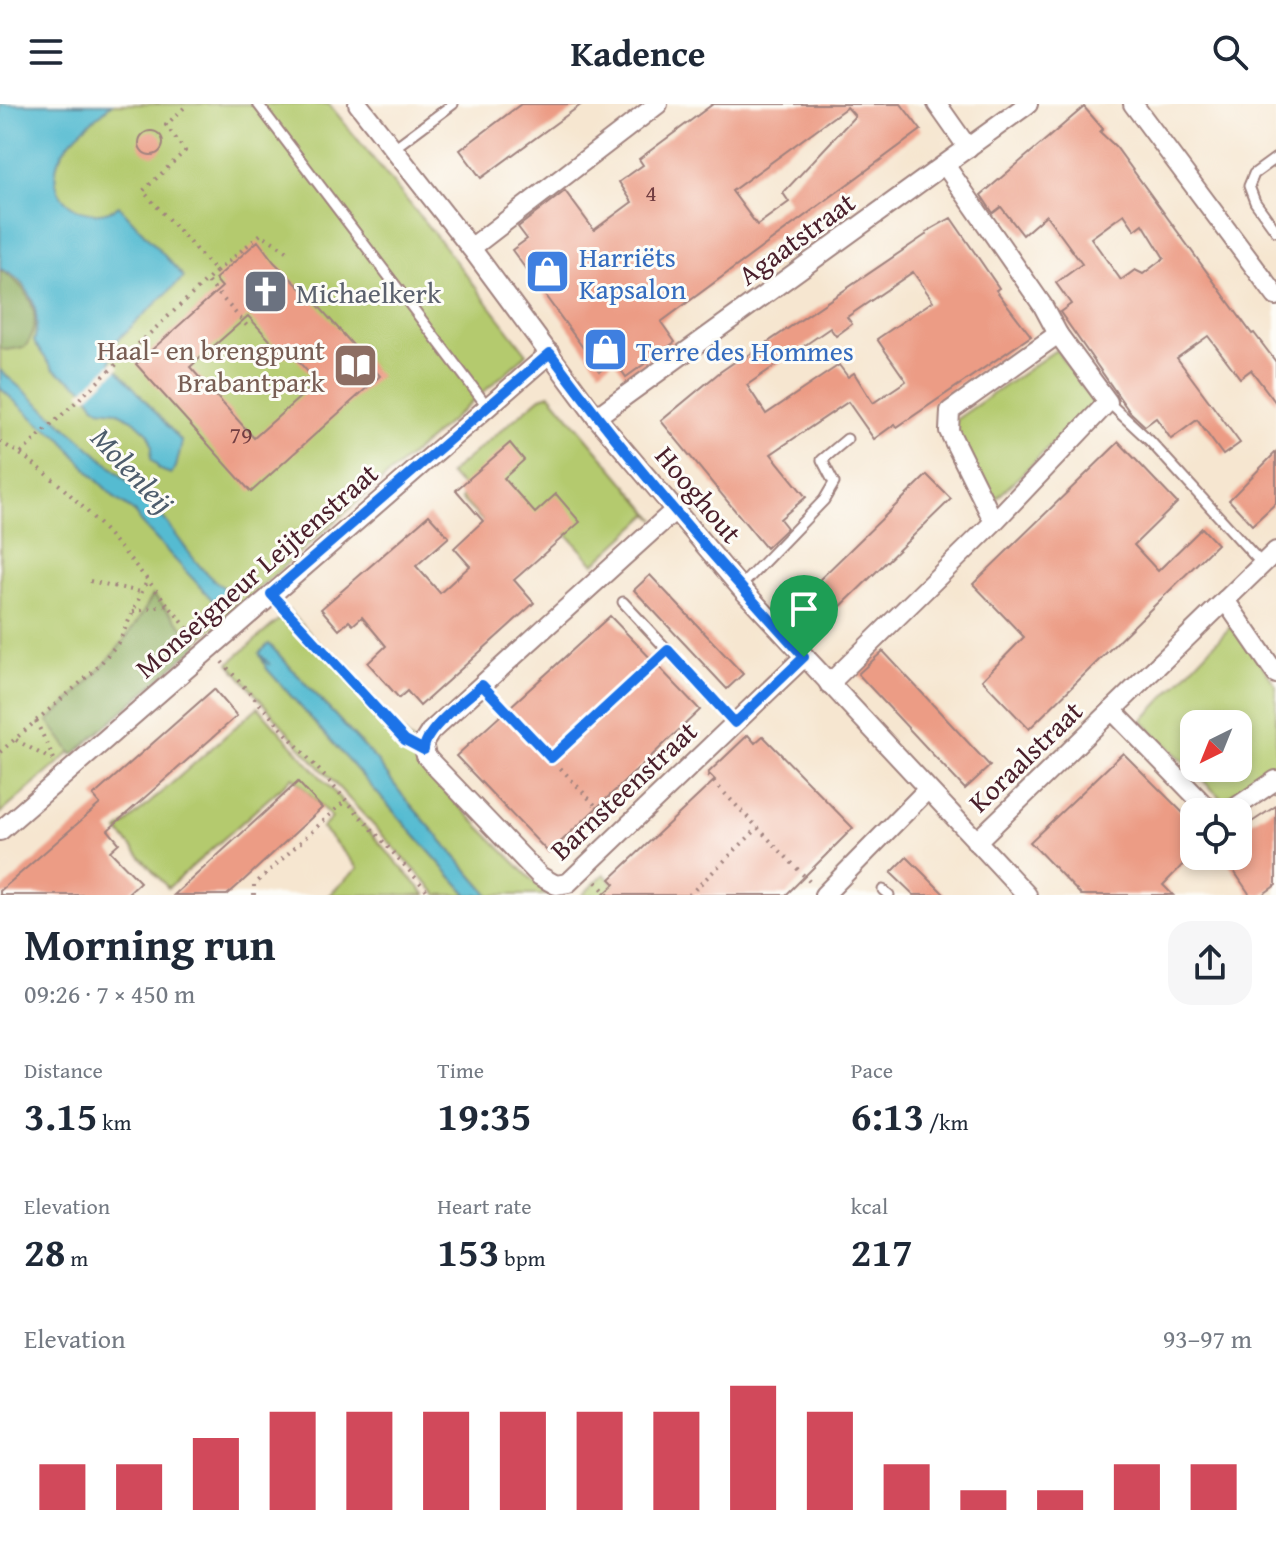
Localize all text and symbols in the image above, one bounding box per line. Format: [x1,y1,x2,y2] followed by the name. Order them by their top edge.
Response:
[570,26,706,79] text: Kadence
[24,30,68,74] icon: menu
[1208,30,1252,74] icon: search
[645,175,657,210] house number: 4
[729,181,863,295] street label: Agaatstraat
[579,236,686,309] place label: Harriëts Kapsalon
[524,248,572,296] shop icon: Harriëts Kapsalon
[241,268,289,316] church icon: Michaelkerk
[296,272,442,313] place label: Michaelkerk
[581,326,629,374] shop icon: Terre des Hommes
[97,329,326,402] place label: Haal- en brengpunt Brabantpark
[636,330,854,371] place label: Terre des Hommes
[332,341,380,389] library icon: Haal- en brengpunt Brabantpark
[81,417,185,524] water label: Molenleij
[229,417,253,452] house number: 79
[646,436,752,552] street label: Hooghout
[125,453,387,687] street label: Monseigneur Leijtenstraat
[770,575,838,657] pin
[782,587,826,631] icon: arrive
[959,691,1091,821] street label: Koraalstraat
[1180,710,1252,782] north arrow
[1180,710,1252,870] map controls
[540,711,706,869] street label: Barnsteenstraat
[1180,798,1252,870] button: locate
[24,912,275,976] text: Morning run
[1168,921,1252,1005] button: share
[24,974,195,1013] text: 09:26 · 7 × 450 m
[24,1054,103,1086] text: Distance
[437,1054,484,1086] text: Time
[851,1054,893,1086] text: Pace
[24,1086,97,1145] text: 3.15
[437,1086,532,1145] text: 19:35
[851,1086,924,1145] text: 6:13
[97,1106,131,1138] text: km
[924,1106,969,1138] text: /km
[24,1190,110,1222] text: Elevation
[437,1190,532,1222] text: Heart rate
[851,1190,888,1222] text: kcal
[24,1222,65,1281] text: 28
[437,1222,500,1281] text: 153
[851,1222,913,1281] text: 217
[65,1242,88,1274] text: m
[500,1242,546,1274] text: bpm
[24,1319,126,1358] text: Elevation
[1163,1319,1252,1358] text: 93–97 m

